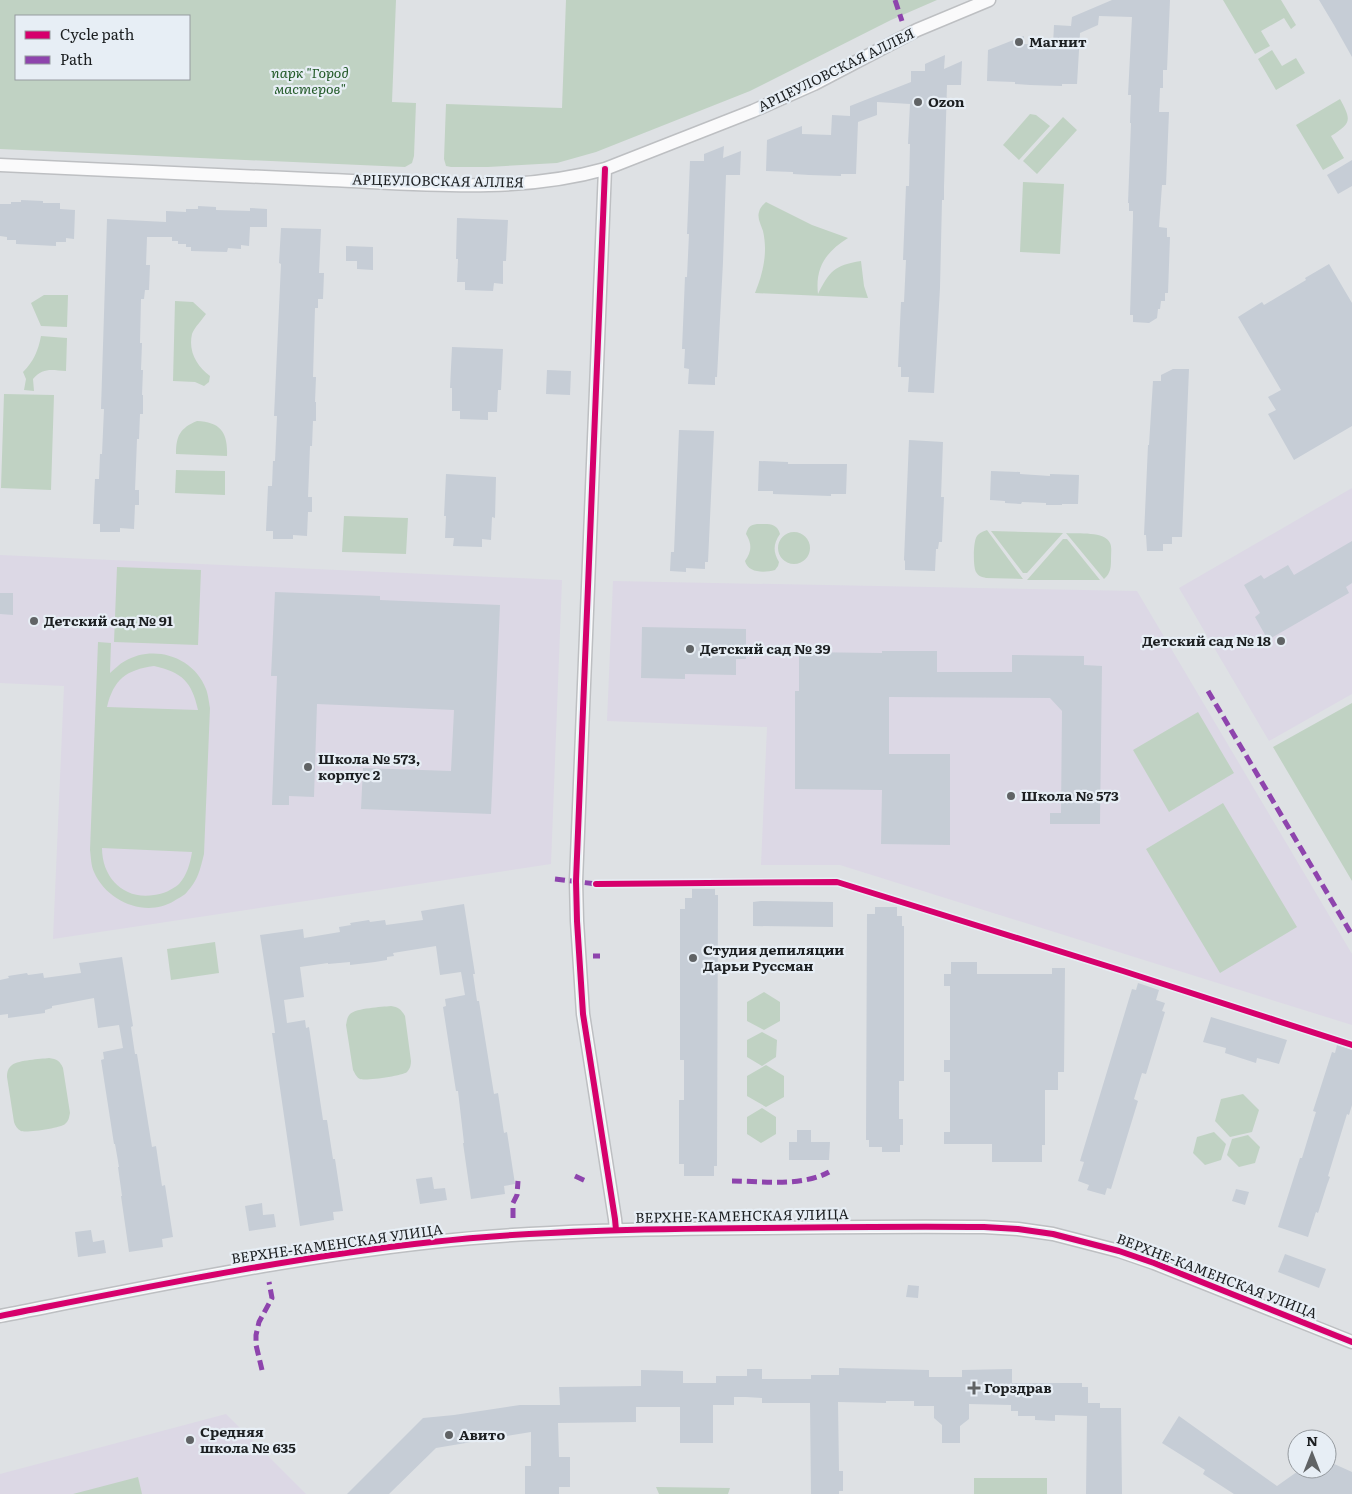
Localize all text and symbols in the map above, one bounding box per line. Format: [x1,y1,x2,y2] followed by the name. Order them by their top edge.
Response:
[15,15,190,80] legend
[60,22,135,45] text: Cycle path
[754,22,917,116] street label: АРЦЕУЛОВСКАЯ АЛЛЕЯ
[1029,31,1087,51] place label: Магнит
[1013,36,1025,48] marker: Магнит
[60,47,93,70] text: Path
[271,62,349,98] park label: парк "Город мастеров"
[928,91,965,111] place label: Ozon
[912,96,924,108] marker: Ozon
[352,169,524,191] street label: АРЦЕУЛОВСКАЯ АЛЛЕЯ
[44,610,173,630] place label: Детский сад № 91
[28,615,40,627] marker: Детский сад № 91
[1142,630,1271,650] place label: Детский сад № 18
[1275,635,1287,647] marker: Детский сад № 18
[700,638,831,658] place label: Детский сад № 39
[684,643,696,655] marker: Детский сад № 39
[318,748,420,784] place label: Школа № 573, корпус 2
[302,761,314,773] marker: Школа № 573, корпус 2
[1021,785,1119,805] place label: Школа № 573
[1005,790,1017,802] marker: Школа № 573
[703,939,844,975] place label: Студия депиляции Дарьи Руссман
[687,952,699,964] marker: Студия депиляции Дарьи Руссман
[635,1203,850,1227] street label: ВЕРХНЕ-КАМЕНСКАЯ УЛИЦА
[230,1218,445,1268] street label: ВЕРХНЕ-КАМЕНСКАЯ УЛИЦА
[1114,1227,1321,1323] street label: ВЕРХНЕ-КАМЕНСКАЯ УЛИЦА
[984,1377,1052,1397] place label: Горздрав
[968,1382,980,1394] marker: Горздрав
[200,1421,296,1457] place label: Средняя школа № 635
[459,1424,505,1444] place label: Авито
[443,1429,455,1441] marker: Авито
[1287,1429,1337,1479] north arrow
[1306,1430,1318,1450] text: N
[184,1434,196,1446] marker: Средняя школа № 635

